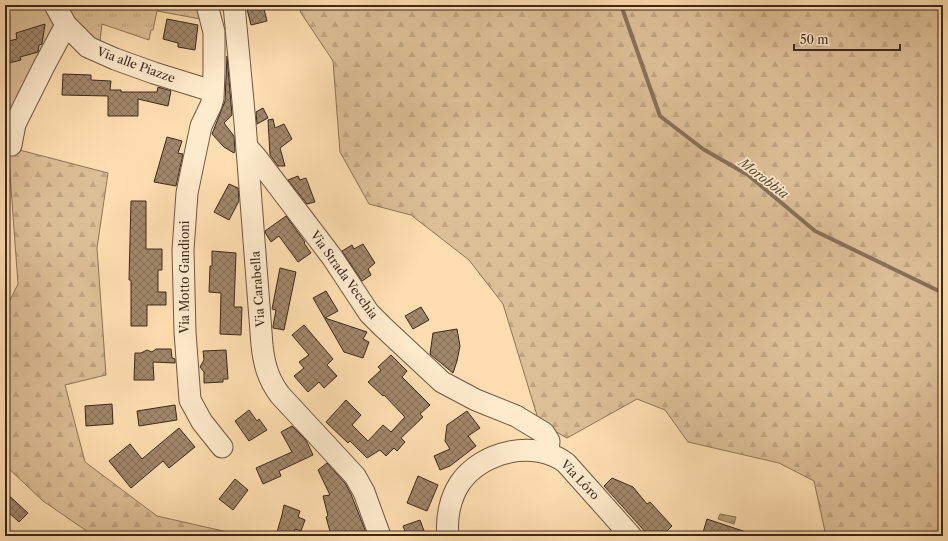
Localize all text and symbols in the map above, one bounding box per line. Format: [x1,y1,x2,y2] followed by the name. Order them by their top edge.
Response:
[794,26,900,52] scale bar
[800,32,829,47] text: 50 m
[94,43,178,86] street label: Via alle Piazze
[735,153,792,202] water label: Morobbia
[177,220,192,334] street label: Via Motto Gandioni
[307,227,382,322] street label: Via Strada Vecchia
[247,250,268,328] street label: Via Carabella
[557,456,603,503] street label: Via Lôro

